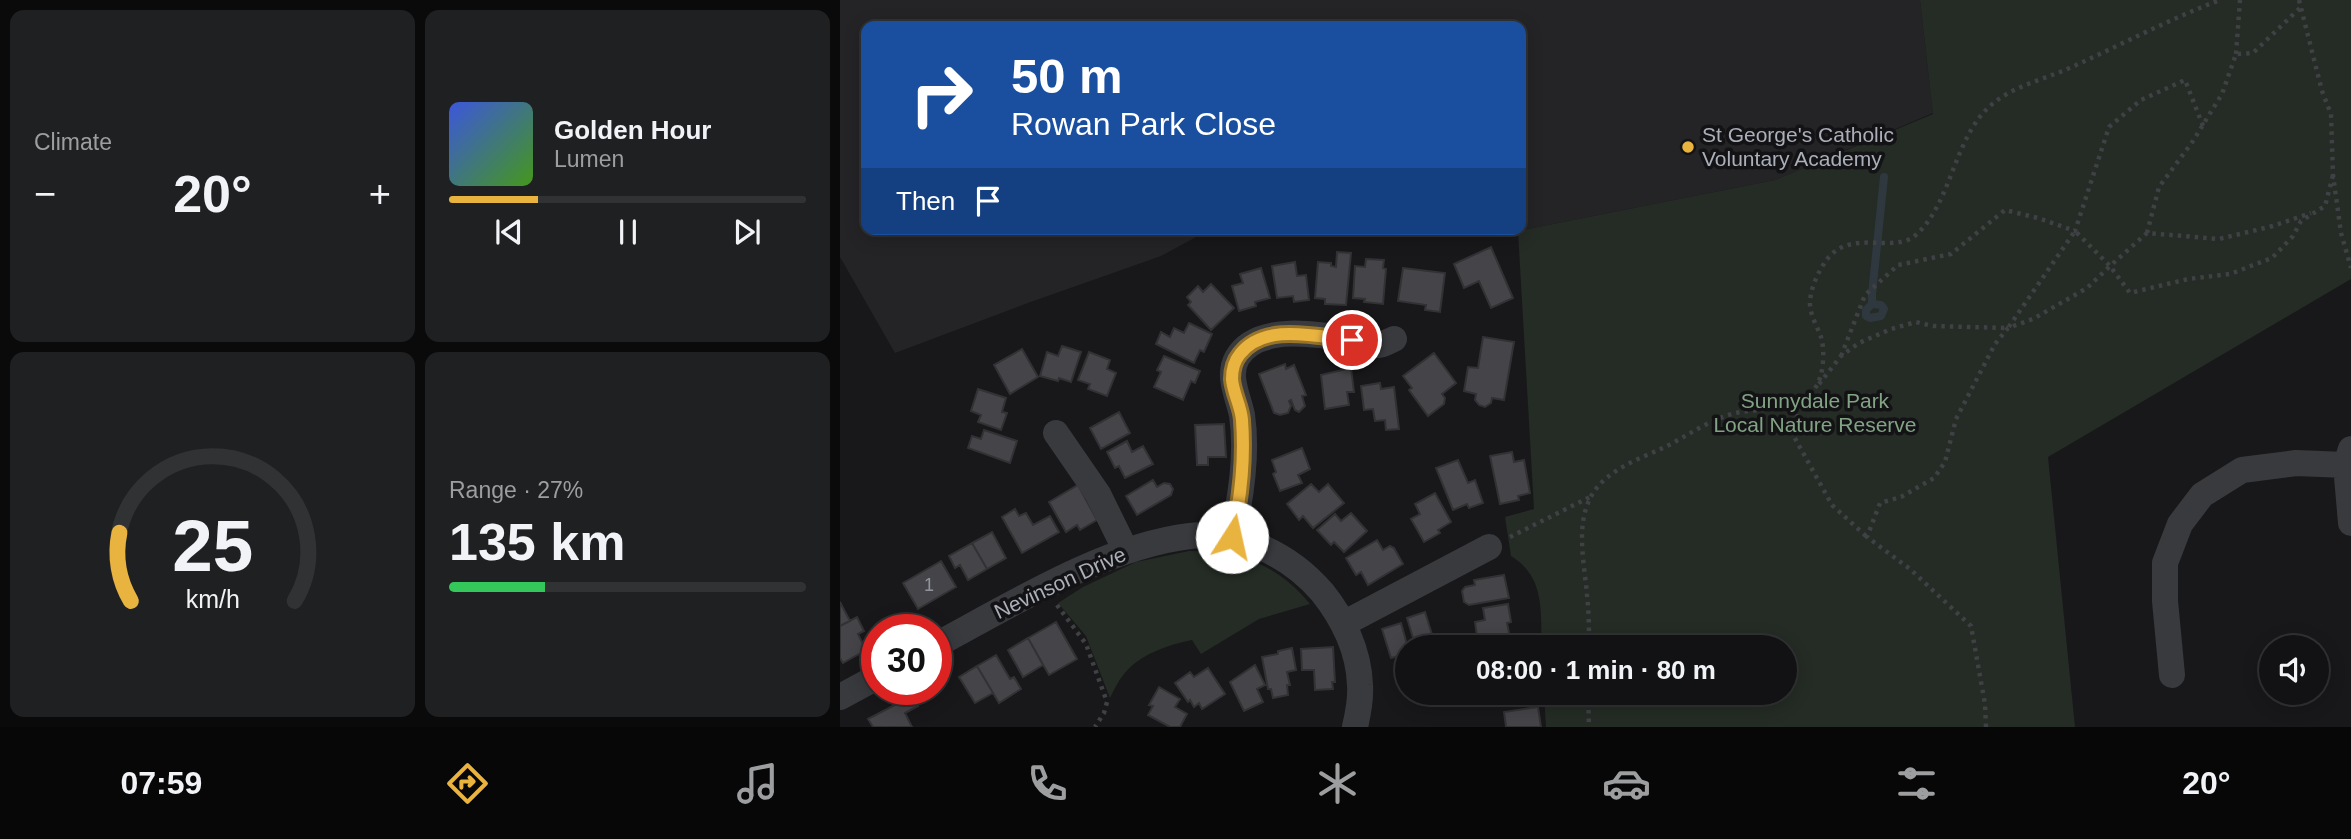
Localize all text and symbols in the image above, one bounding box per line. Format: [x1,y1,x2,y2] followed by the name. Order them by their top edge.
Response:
[896,49,987,140] icon: right
[1011,49,1123,103] text: 50 m
[1011,106,1276,142] text: Rowan Park Close
[554,115,711,145] text: Golden Hour
[1702,123,1894,170] place label: St George's Catholic Voluntary Academy
[34,129,112,155] text: Climate
[1680,139,1696,155] marker: St George's Catholic Voluntary Academy
[554,146,624,172] text: Lumen
[173,165,252,223] text: 20°
[34,173,56,215] text: −
[369,173,391,215] text: +
[969,182,1007,220] icon: arrive
[896,186,955,216] text: Then
[490,213,528,251] icon: previous
[609,213,647,251] icon: pause
[728,213,766,251] icon: next
[1322,310,1382,370] pin
[1333,321,1371,359] icon: arrive
[1713,389,1917,436] park label: Sunnydale Park Local Nature Reserve
[449,477,583,503] text: Range · 27%
[1195,500,1269,574] position arrow
[172,505,253,586] text: 25
[449,513,625,571] text: 135 km
[990,542,1129,623] street label: Nevinson Drive
[924,575,934,595] house number: 1
[185,584,240,612] text: km/h
[861,614,952,705] speed limit sign: 30
[2259,635,2329,705] map controls
[2259,635,2329,705] button: sound
[1476,655,1716,685] text: 08:00 · 1 min · 80 m
[443,759,492,808] icon: directions
[733,759,782,808] icon: music
[1023,759,1072,808] icon: phone
[1313,759,1362,808] icon: climate
[1602,759,1651,808] icon: car
[1892,759,1941,808] icon: filters
[120,765,202,801] text: 07:59
[2182,765,2231,801] text: 20°

